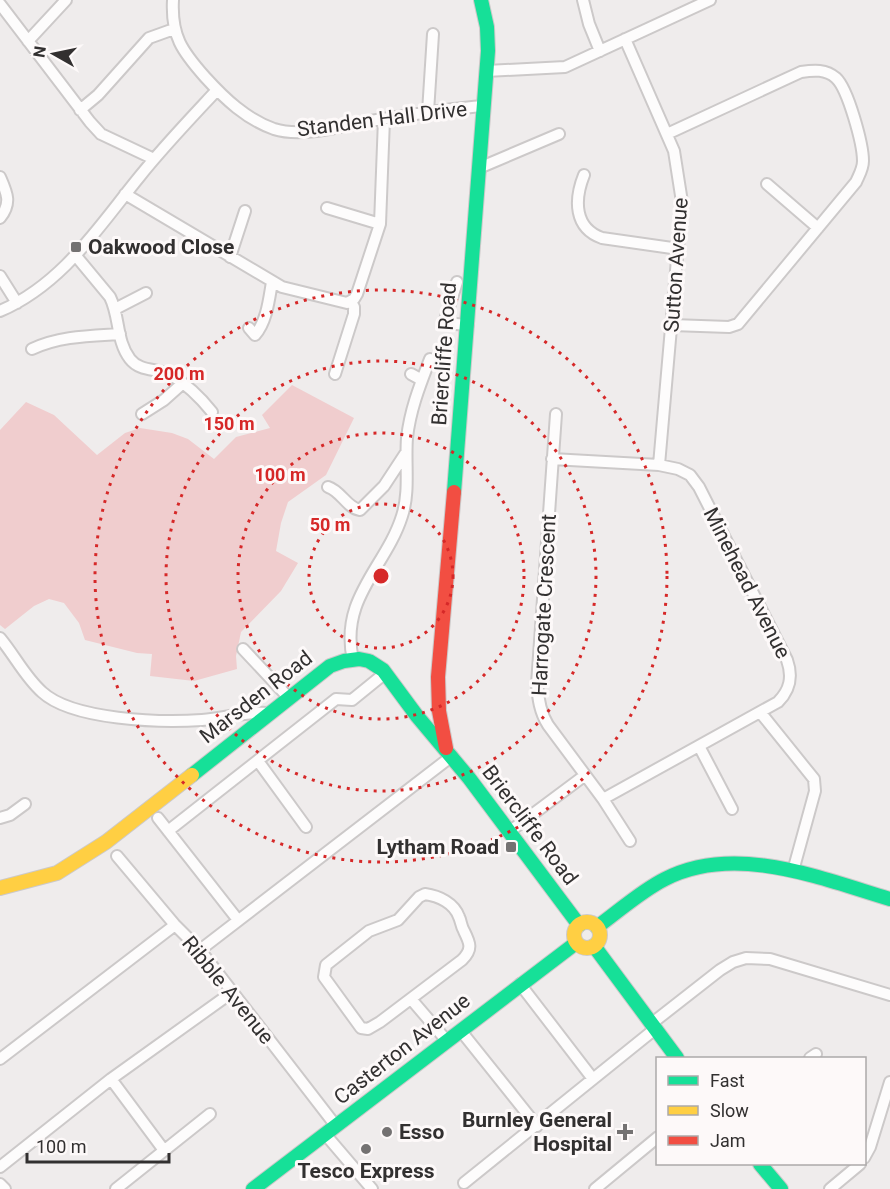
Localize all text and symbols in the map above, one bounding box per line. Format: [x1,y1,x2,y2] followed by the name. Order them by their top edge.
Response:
[24,24,84,84] north arrow
[29,45,50,59] text: N
[296,97,468,141] street label: Standen Hall Drive
[659,197,693,333] street label: Sutton Avenue
[88,235,234,259] place label: Oakwood Close
[69,240,83,254] marker: Oakwood Close
[427,282,461,426] street label: Briercliffe Road
[153,363,205,384] text: 200 m
[203,413,255,434] text: 150 m
[254,464,306,485] text: 100 m
[699,504,795,662] street label: Minehead Avenue
[527,513,561,697] street label: Harrogate Crescent
[310,514,350,535] text: 50 m
[371,566,391,586] centre of rings
[195,646,317,748] street label: Marsden Road
[477,760,583,890] street label: Briercliffe Road
[376,835,499,859] place label: Lytham Road
[504,840,518,854] marker: Lytham Road
[177,931,279,1049] street label: Ribble Avenue
[329,989,475,1109] street label: Casterton Avenue
[656,1057,866,1165] legend
[710,1070,745,1091] text: Fast
[710,1100,749,1121] text: Slow
[462,1108,612,1156] place label: Burnley General Hospital
[399,1120,444,1144] place label: Esso
[616,1123,634,1141] marker: Burnley General Hospital
[380,1125,394,1139] marker: Esso
[27,1126,170,1164] scale bar
[710,1130,746,1151] text: Jam
[36,1136,87,1157] text: 100 m
[359,1142,373,1156] marker: Tesco Express
[298,1159,435,1183] place label: Tesco Express

